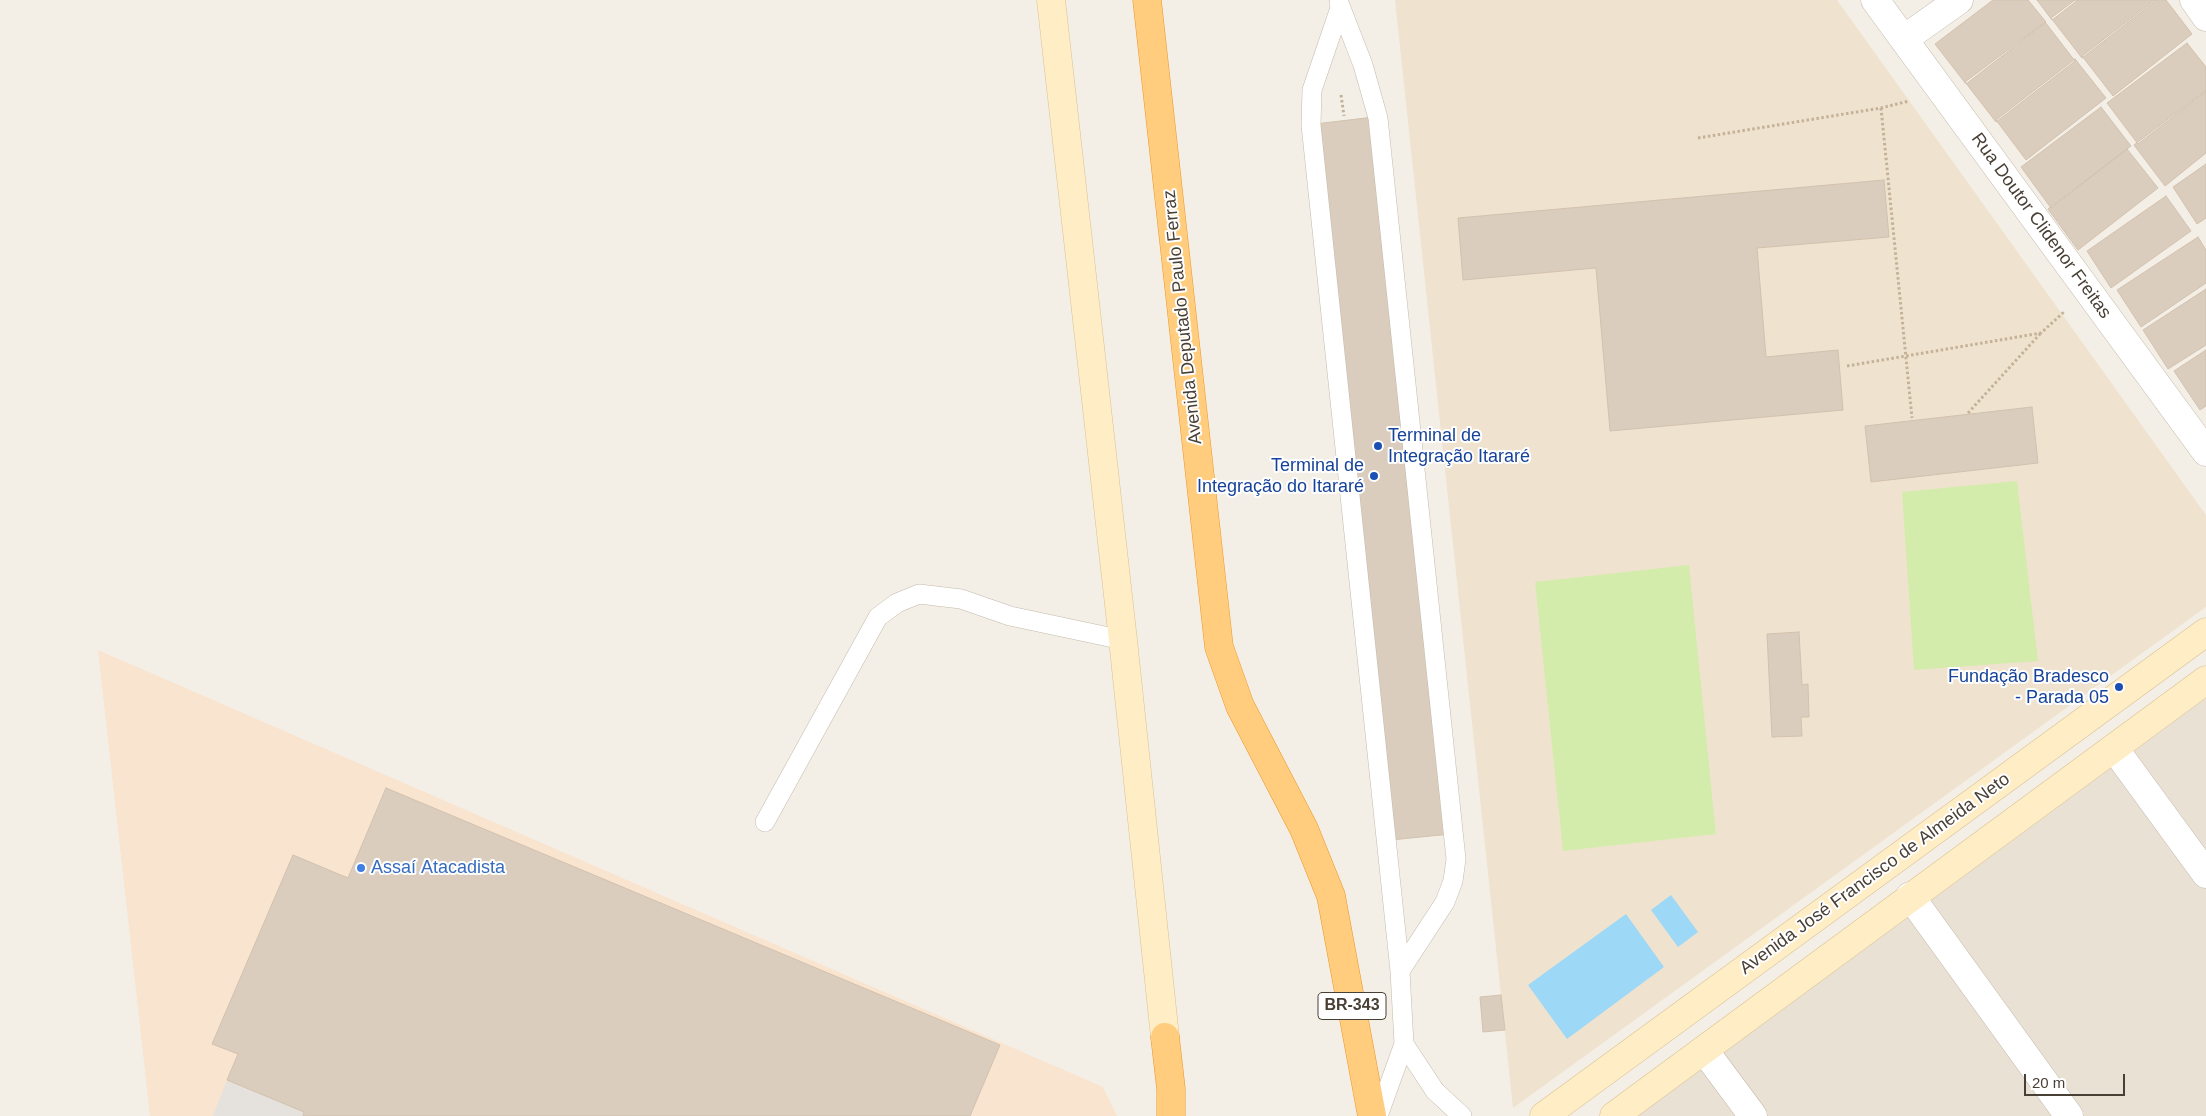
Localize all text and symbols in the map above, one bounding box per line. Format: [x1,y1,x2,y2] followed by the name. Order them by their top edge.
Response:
[1966,129,2116,323] street label: Rua Doutor Clidenor Freitas
[1159,189,1207,445] street label: Avenida Deputado Paulo Ferraz
[1388,425,1530,468] place label: Terminal de Integração Itararé
[1372,440,1384,452] marker: Terminal de Integração Itararé
[1197,455,1364,498] place label: Terminal de Integração do Itararé
[1368,470,1380,482] marker: Terminal de Integração do Itararé
[1948,666,2109,709] place label: Fundação Bradesco - Parada 05
[2113,681,2125,693] marker: Fundação Bradesco - Parada 05
[1736,769,2014,979] street label: Avenida José Francisco de Almeida Neto
[371,857,505,879] place label: Assaí Atacadista
[355,862,367,874] marker: Assaí Atacadista
[1318,992,1386,1019] road number: BR-343
[2026,1064,2127,1096] scale bar
[2032,1074,2065,1091] text: 20 m

